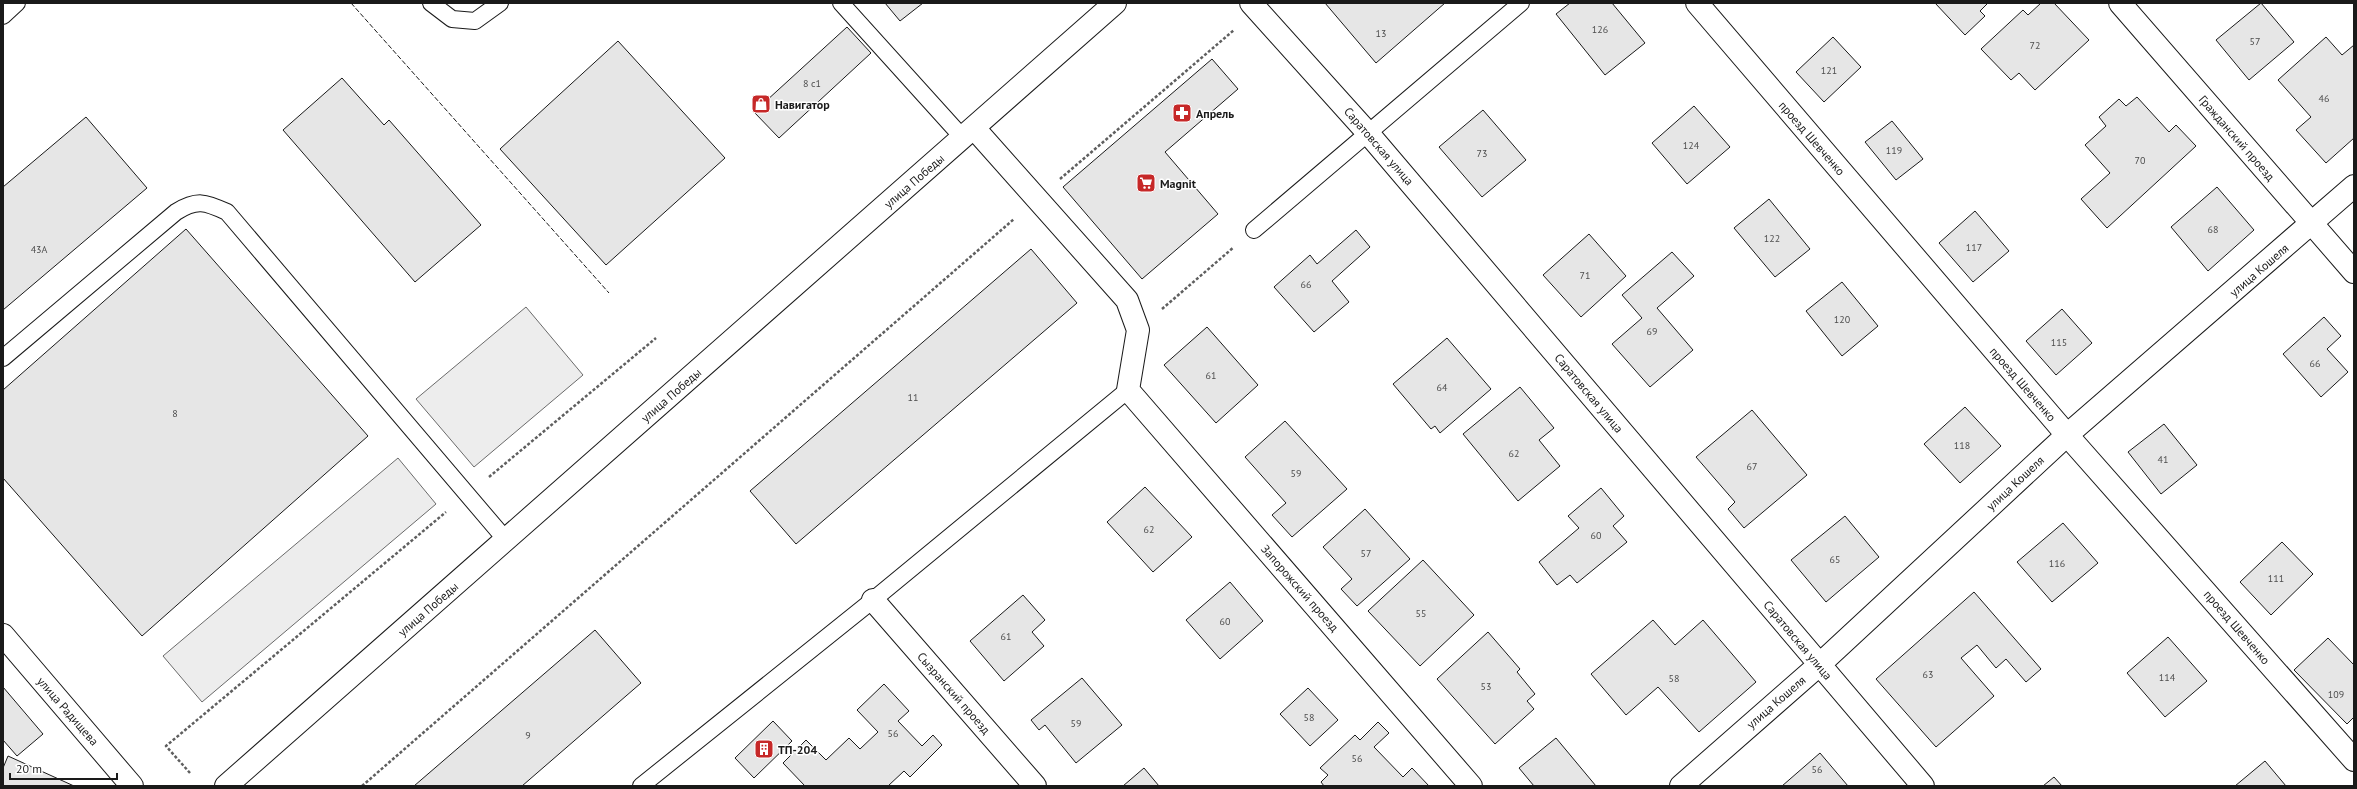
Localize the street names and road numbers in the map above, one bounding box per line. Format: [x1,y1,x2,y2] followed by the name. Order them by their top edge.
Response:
[2196,92,2279,184] street label: Гражданский проезд
[1776,98,1848,178] street label: проезд Шевченко
[1341,104,1417,188] street label: Саратовская улица
[881,151,947,211] street label: улица Победы
[2226,240,2292,300] street label: улица Кошеля
[1987,344,2059,424] street label: проезд Шевченко
[1552,350,1627,436] street label: Саратовская улица
[638,365,704,425] street label: улица Победы
[1983,453,2047,513] street label: улица Кошеля
[1258,541,1342,635] street label: Запорожский проезд
[395,579,461,639] street label: улица Победы
[2201,587,2273,667] street label: проезд Шевченко
[1761,597,1836,683] street label: Саратовская улица
[914,649,994,737] street label: Сызранский проезд
[1743,672,1809,732] street label: улица Кошеля
[34,674,102,748] street label: улица Радищева

